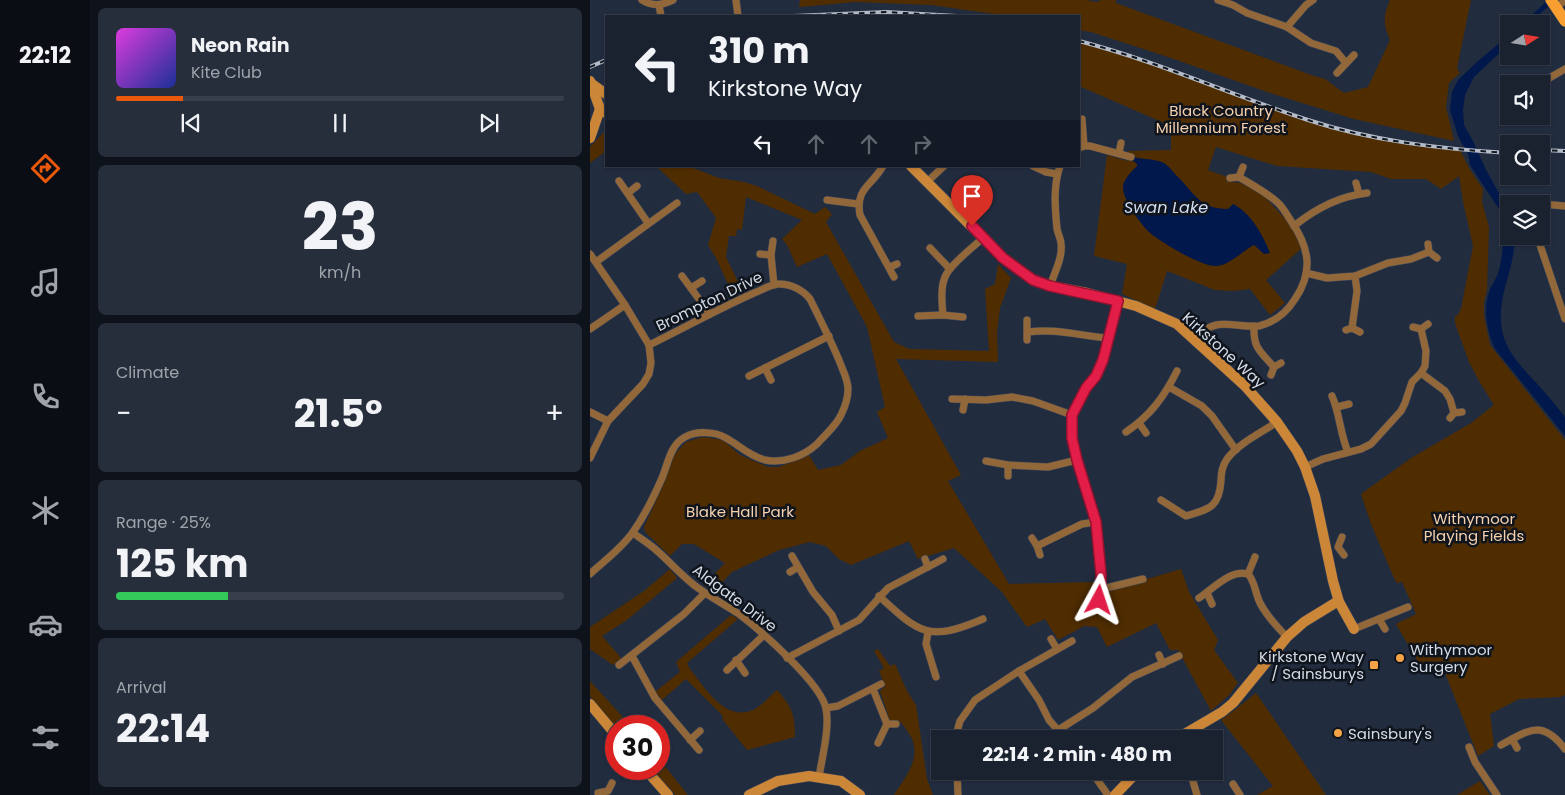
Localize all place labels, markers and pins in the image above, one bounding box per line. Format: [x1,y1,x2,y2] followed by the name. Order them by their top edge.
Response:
[951,175,993,226] pin
[1410,639,1492,677] place label: Withymoor Surgery
[1259,646,1365,684] place label: Kirkstone Way / Sainsburys
[1394,652,1406,664] marker: Withymoor Surgery
[1368,659,1380,671] marker: Kirkstone Way / Sainsburys
[1348,723,1432,744] place label: Sainsbury's
[1332,727,1344,739] marker: Sainsbury's

